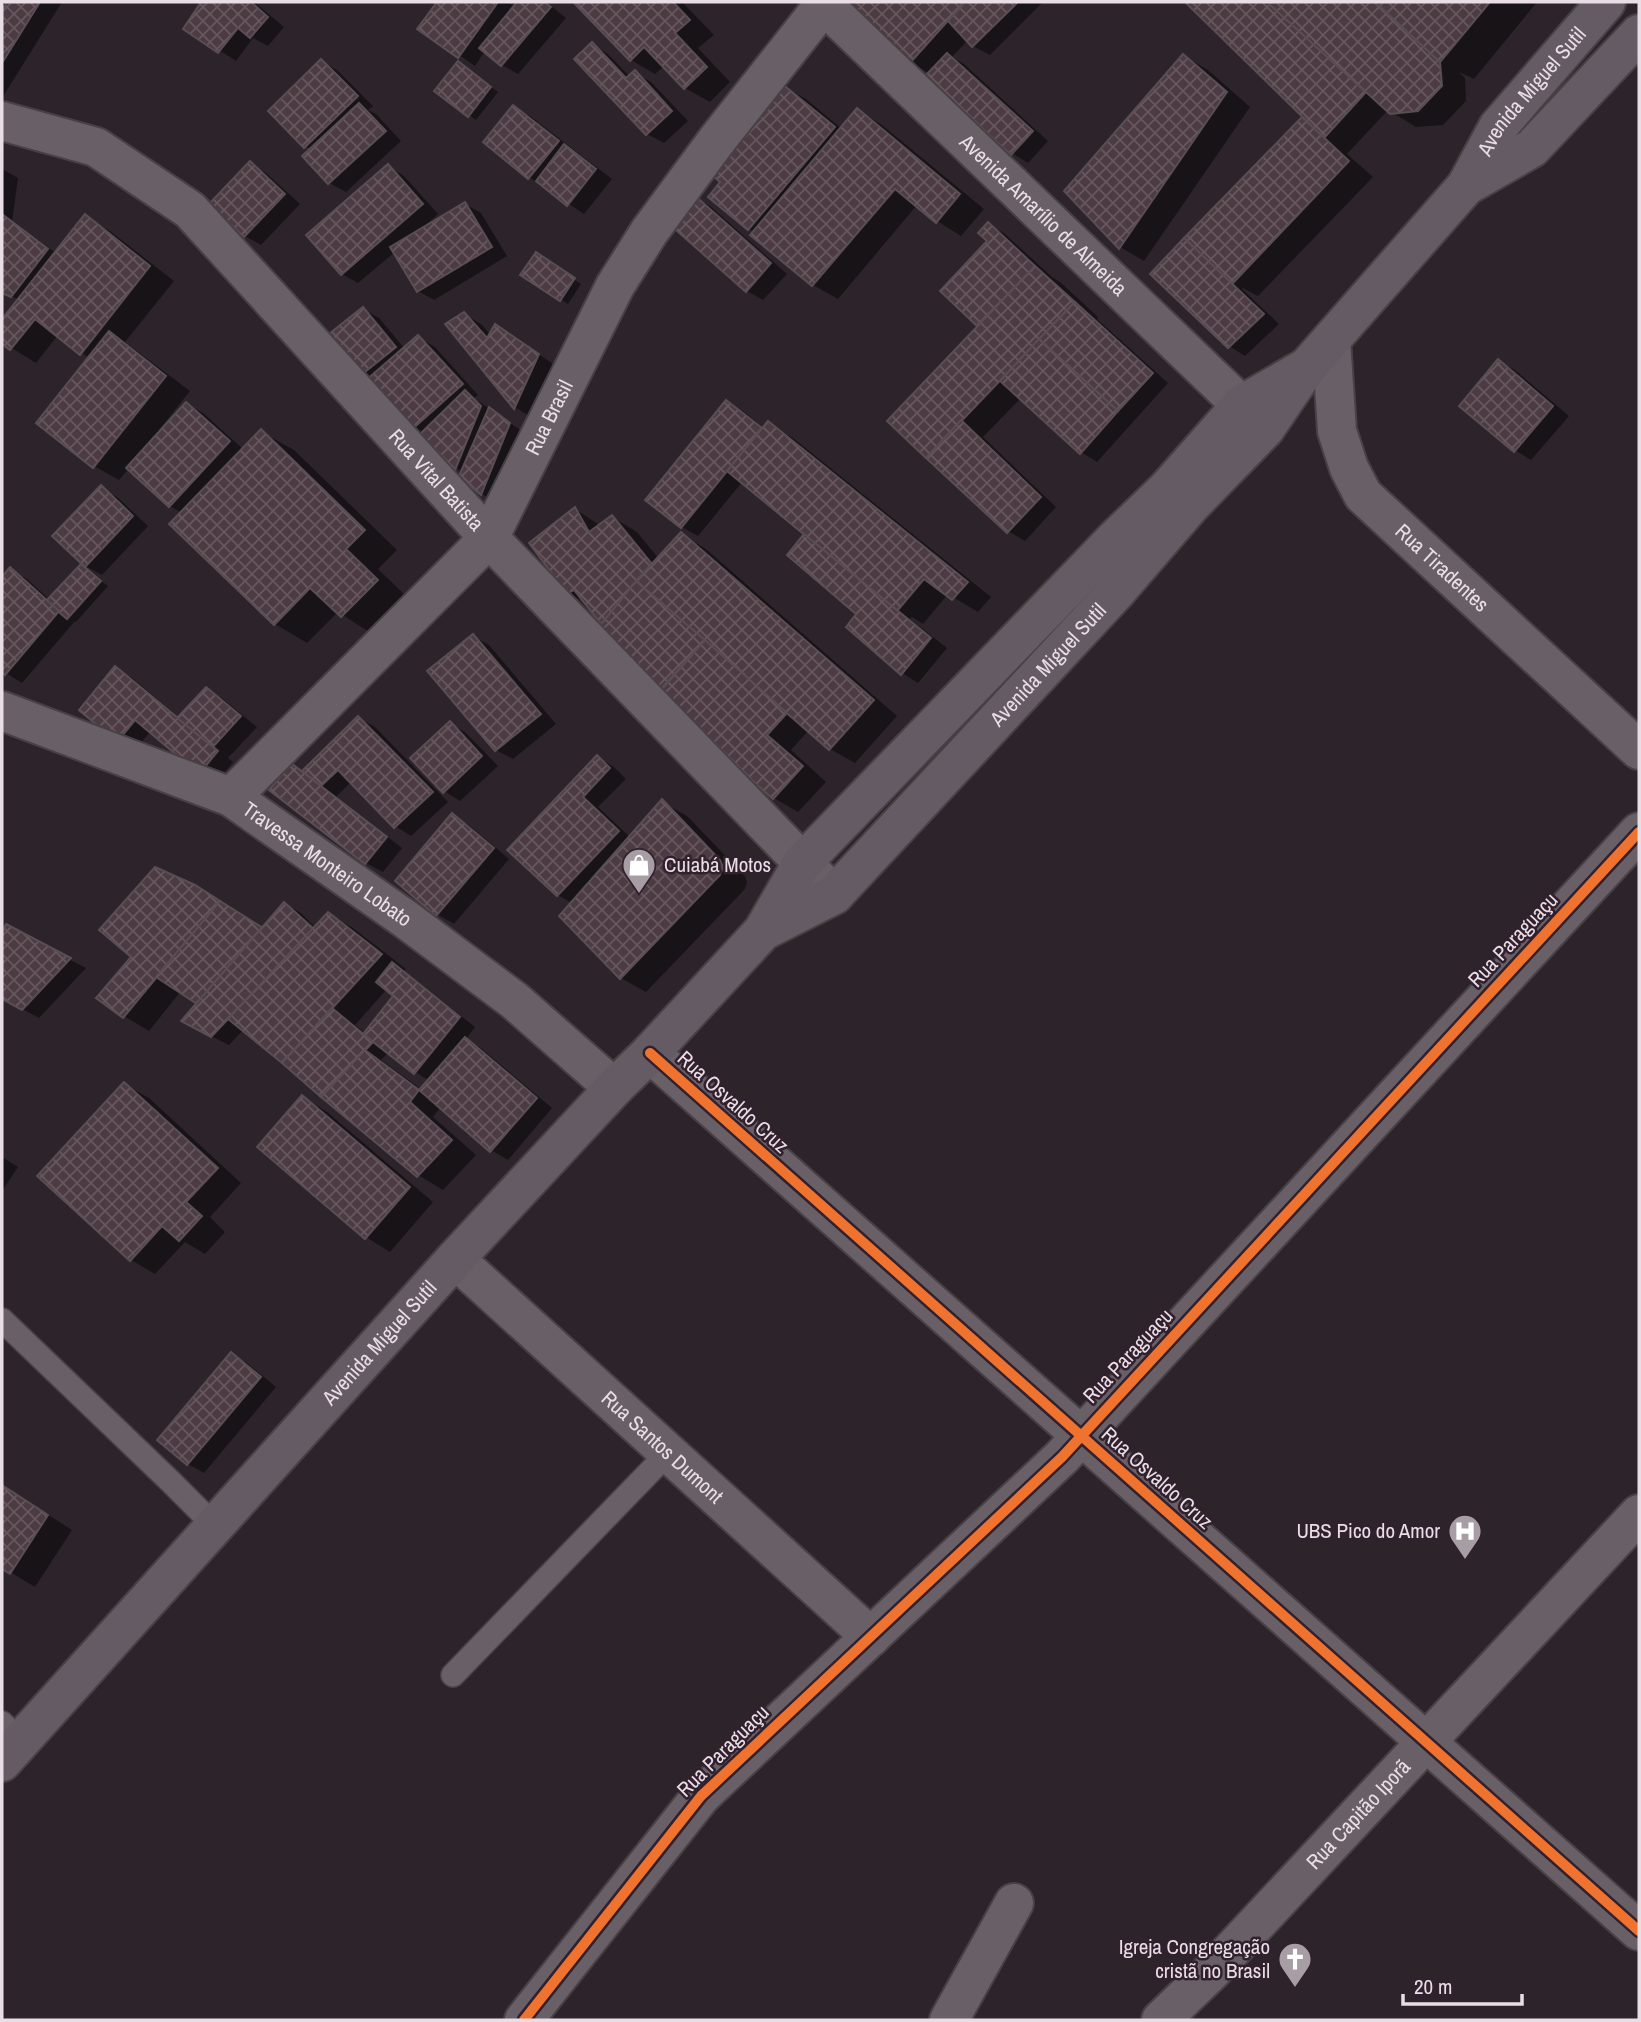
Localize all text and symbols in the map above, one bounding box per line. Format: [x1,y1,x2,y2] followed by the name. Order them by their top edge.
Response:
[1470,20,1592,162] street label: Avenida Miguel Sutil
[953,127,1134,302] street label: Avenida Amarílio de Almeida
[518,375,580,460] street label: Rua Brasil
[382,422,491,537] street label: Rua Vital Batista
[1389,517,1496,618] street label: Rua Tiradentes
[982,597,1112,733] street label: Avenida Miguel Sutil
[237,795,418,933] street label: Travessa Monteiro Lobato
[620,846,658,895] shop icon: Cuiabá Motos
[664,850,771,879] place label: Cuiabá Motos
[1461,886,1564,993] street label: Rua Paraguaçu
[671,1044,796,1160] street label: Rua Osvaldo Cruz
[315,1274,443,1412] street label: Avenida Miguel Sutil
[1076,1302,1179,1409] street label: Rua Paraguaçu
[595,1384,730,1510] street label: Rua Santos Dumont
[1095,1420,1220,1536] street label: Rua Osvaldo Cruz
[1446,1512,1484,1561] hospital icon: UBS Pico do Amor
[1296,1516,1440,1545] place label: UBS Pico do Amor
[670,1698,775,1803] street label: Rua Paraguaçu
[1299,1752,1417,1875] street label: Rua Capitão Iporã
[1119,1932,1270,1985] place label: Igreja Congregação cristã no Brasil
[1276,1940,1314,1989] church icon: Igreja Congregação cristã no Brasil
[1403,1962,1522,2006] scale bar
[1414,1972,1452,2001] text: 20 m

